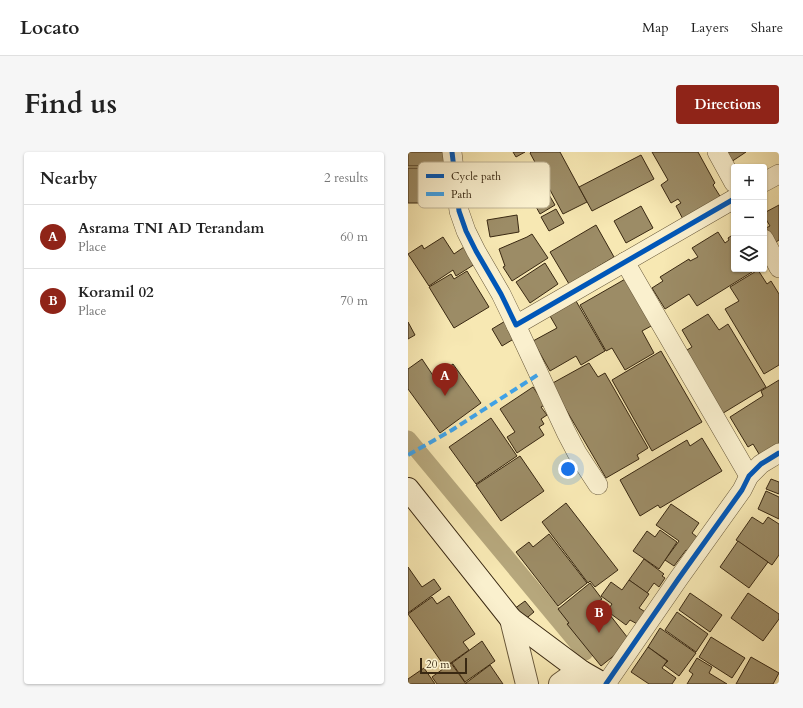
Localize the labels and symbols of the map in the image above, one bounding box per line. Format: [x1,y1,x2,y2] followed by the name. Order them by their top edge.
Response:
[418,162,550,208] legend
[451,169,501,184] text: Cycle path
[451,187,472,202] text: Path
[432,363,458,396] pin: A
[558,459,578,479] your location
[586,600,612,633] pin: B
[420,656,467,675] scale bar

